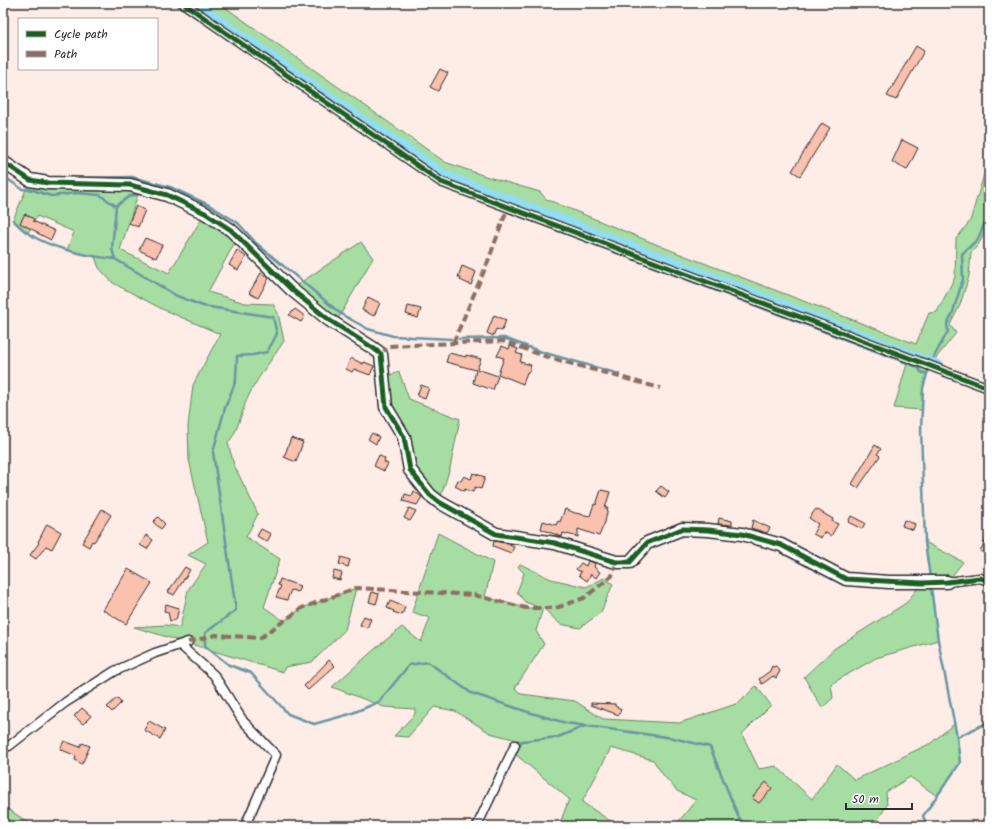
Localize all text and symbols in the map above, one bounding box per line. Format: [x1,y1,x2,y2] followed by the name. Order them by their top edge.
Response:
[18,18,158,70] legend
[54,25,108,44] text: Cycle path
[54,45,77,64] text: Path
[846,785,912,811] scale bar
[852,790,879,809] text: 50 m

